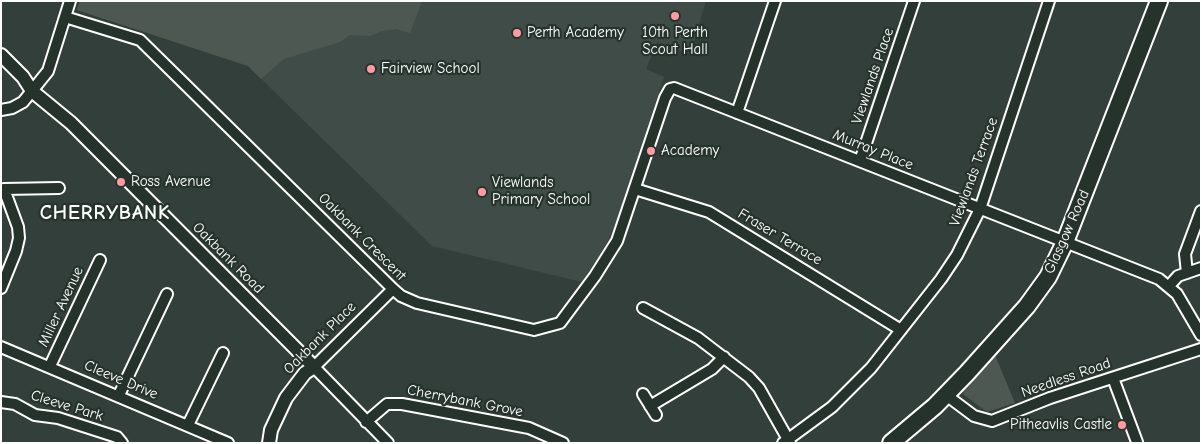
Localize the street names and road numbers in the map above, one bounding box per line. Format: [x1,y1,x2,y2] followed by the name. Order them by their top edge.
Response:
[848,26,898,126] street label: Viewlands Place
[946,115,1002,229] street label: Viewlands Terrace
[830,126,916,174] street label: Murray Place
[1040,187,1094,277] street label: Glasgow Road
[314,189,410,285] street label: Oakbank Crescent
[735,205,825,269] street label: Fraser Terrace
[189,219,267,297] street label: Oakbank Road
[35,264,87,350] street label: Miller Avenue
[280,298,360,378] street label: Oakbank Place
[1019,354,1113,402] street label: Needless Road
[81,356,161,404] street label: Cleeve Drive
[406,381,524,421] street label: Cherrybank Grove
[29,386,105,426] street label: Cleeve Park

